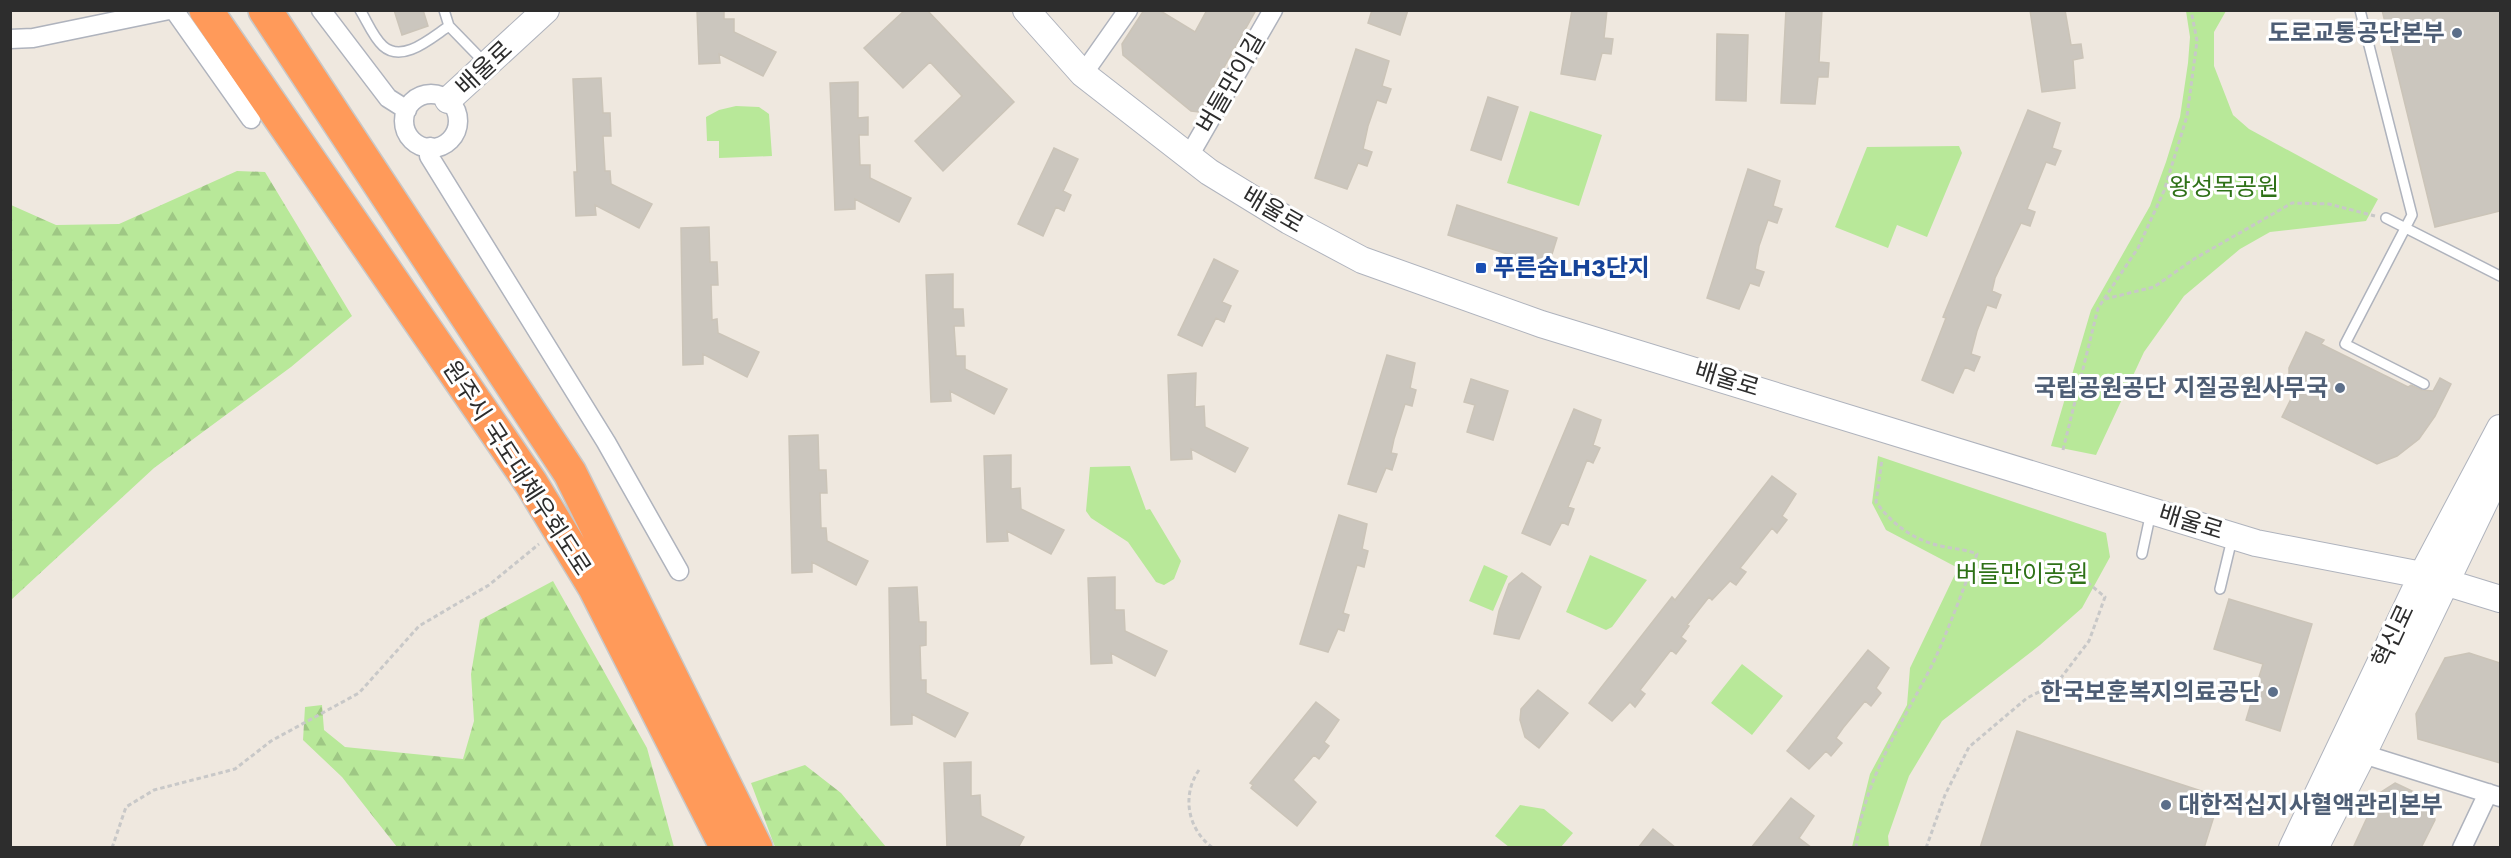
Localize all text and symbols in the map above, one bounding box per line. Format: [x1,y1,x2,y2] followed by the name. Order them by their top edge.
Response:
[2268,15,2445,50] place label: 도로교통공단본부
[1188,26,1273,139] street label: 버들만이길
[2450,26,2464,40] marker: 도로교통공단본부
[447,32,520,103] street label: 배울로
[2169,169,2279,204] park label: 왕성목공원
[1236,178,1311,241] street label: 배울로
[1493,250,1650,285] place label: 푸른숨LH3단지
[1474,261,1488,275] marker: 푸른숨LH3단지
[1690,352,1764,405] street label: 배울로
[435,353,600,582] street label: 원주시 국도대체우회도로
[2034,370,2328,405] place label: 국립공원공단 지질공원사무국
[2333,381,2347,395] marker: 국립공원공단 지질공원사무국
[2154,495,2228,548] street label: 배울로
[1956,556,2088,591] park label: 버들만이공원
[2363,598,2422,673] street label: 혁신로
[2040,674,2261,709] place label: 한국보훈복지의료공단
[2266,685,2280,699] marker: 한국보훈복지의료공단
[2178,787,2443,822] place label: 대한적십지사혈액관리본부
[2159,798,2173,812] marker: 대한적십지사혈액관리본부

